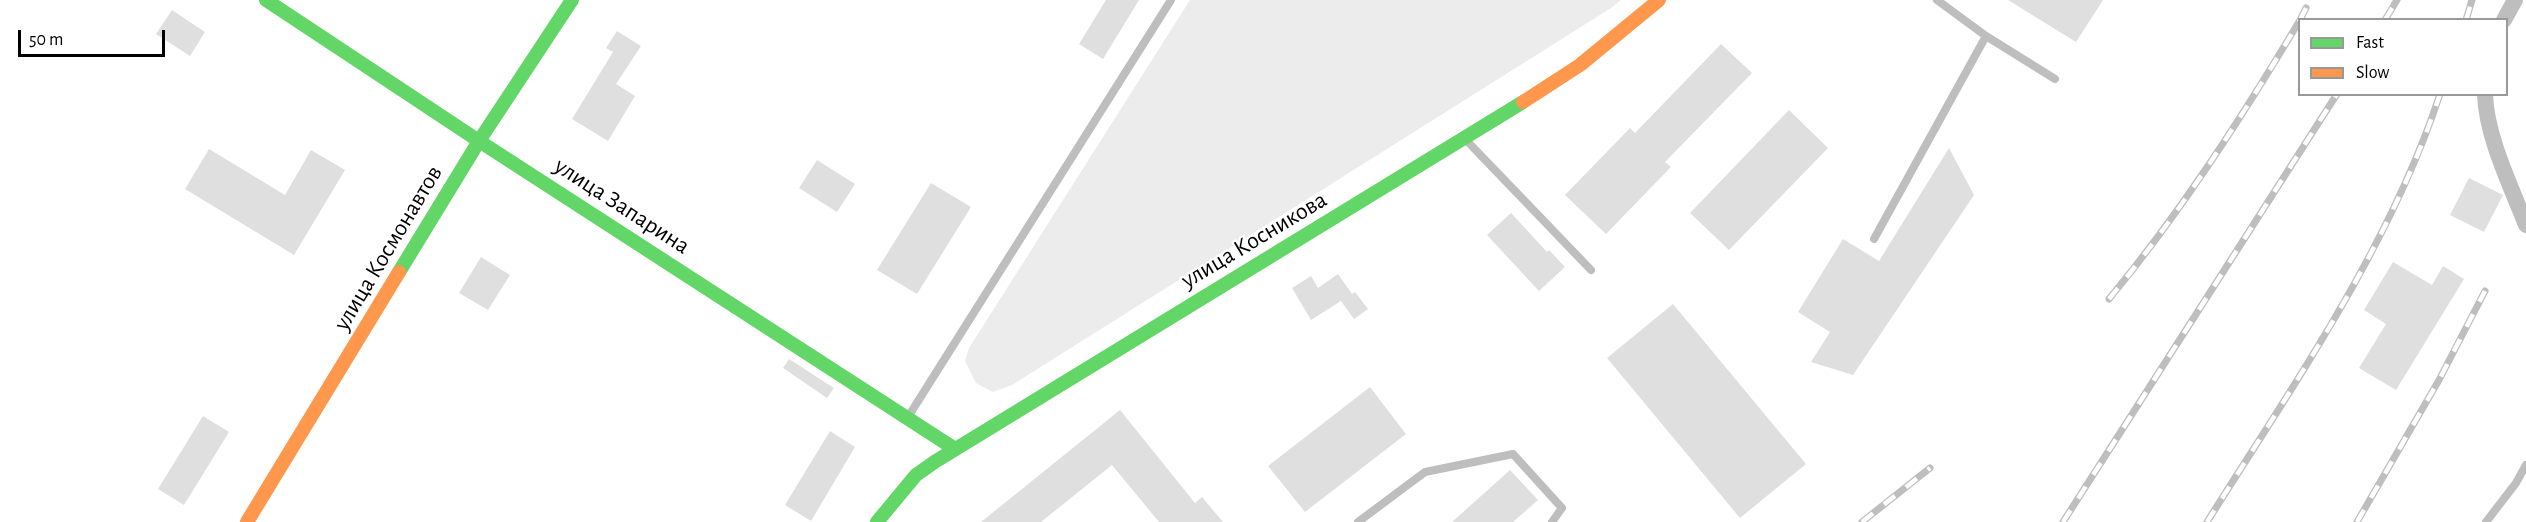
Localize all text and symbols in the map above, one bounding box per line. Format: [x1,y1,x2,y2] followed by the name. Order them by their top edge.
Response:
[21,18,168,56] scale bar
[2298,18,2508,96] legend
[29,31,63,49] text: 50 m
[2356,34,2384,52] text: Fast
[2356,64,2389,82] text: Slow
[549,151,695,261] street label: улица Запарина
[327,160,449,336] street label: улица Космонавтов
[1176,185,1332,295] street label: улица Косникова

